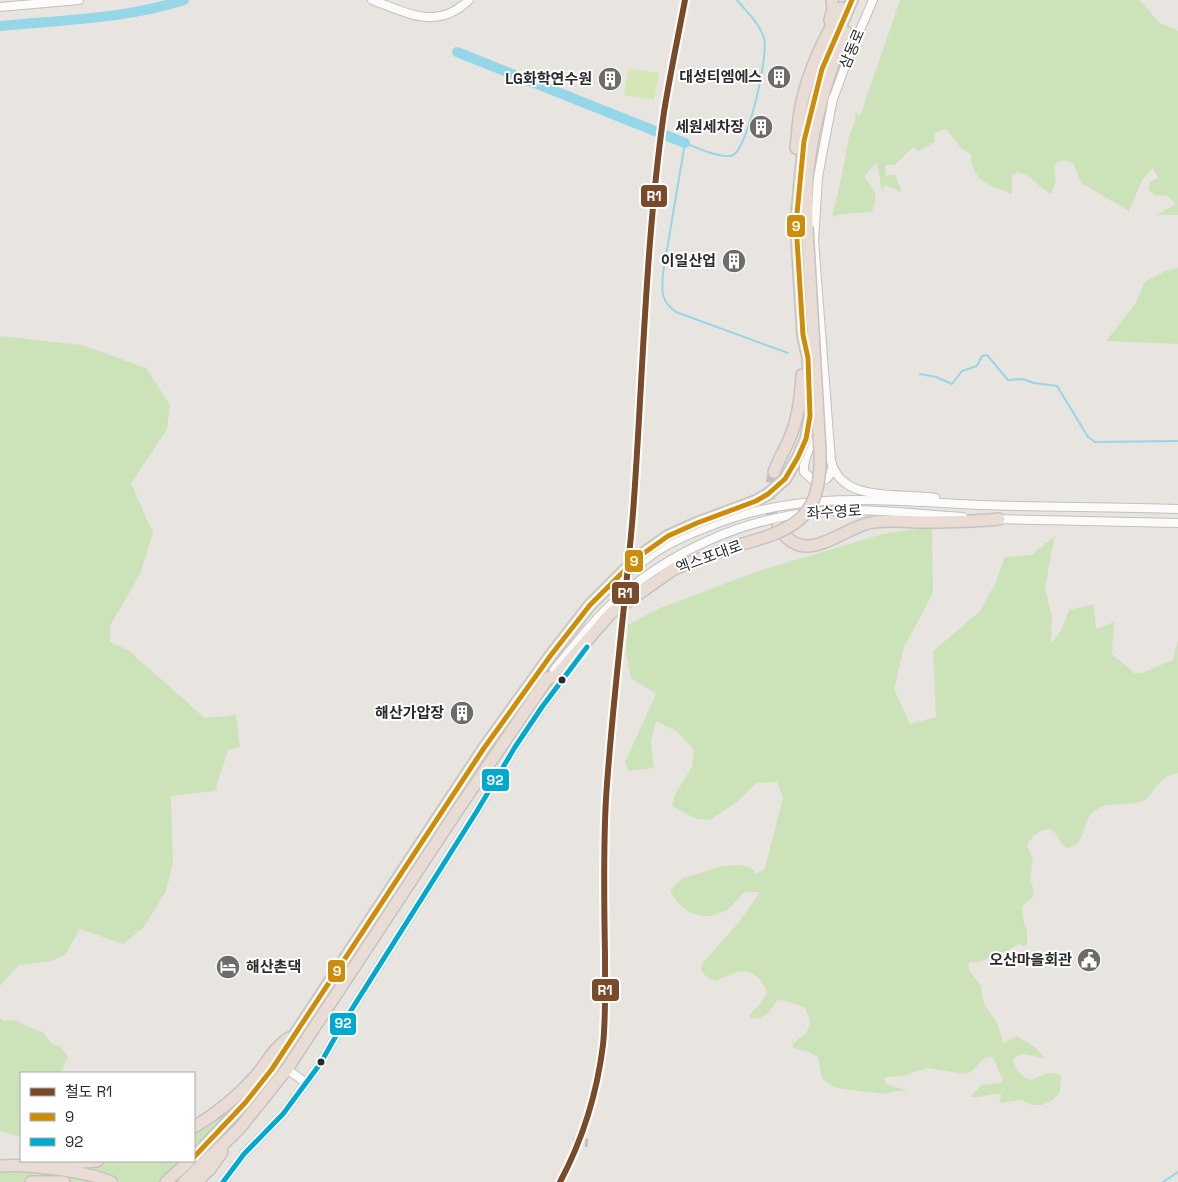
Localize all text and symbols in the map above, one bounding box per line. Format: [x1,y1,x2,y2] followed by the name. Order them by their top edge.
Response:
[835,26,868,72] street label: 삼동로
[766,64,792,90] building icon: 대성티엠에스
[597,66,623,92] building icon: LG화학연수원
[679,67,762,86] place label: 대성티엠에스
[505,69,592,88] place label: LG화학연수원
[748,114,774,140] building icon: 세원세차장
[675,117,744,136] place label: 세원세차장
[640,184,668,208] line badge: R1
[646,187,662,205] text: R1
[786,214,806,238] line badge: 9
[792,217,800,235] text: 9
[721,248,747,274] building icon: 이일산업
[661,251,716,270] place label: 이일산업
[806,501,862,522] street label: 좌수영로
[673,536,745,577] street label: 엑스포대로
[624,549,644,573] line badge: 9
[630,552,638,570] text: 9
[611,581,640,605] line badge: R1
[617,584,633,602] text: R1
[557,675,567,685] unlabelled marker
[449,700,475,726] building icon: 해산가압장
[375,703,444,722] place label: 해산가압장
[481,768,510,792] line badge: 92
[487,771,503,789] text: 92
[1076,947,1102,973] public building icon: 오산마을회관
[989,950,1072,969] place label: 오산마을회관
[215,954,241,980] hotel icon: 해산촌댁
[246,957,301,976] place label: 해산촌댁
[327,959,346,983] line badge: 9
[333,962,341,980] text: 9
[591,978,620,1002] line badge: R1
[597,981,613,999] text: R1
[329,1012,357,1036] line badge: 92
[335,1014,351,1032] text: 92
[316,1057,326,1067] unlabelled marker
[20,1072,195,1162] legend
[65,1082,112,1101] text: 철도 R1
[65,1107,74,1126] text: 9
[65,1132,83,1151] text: 92

